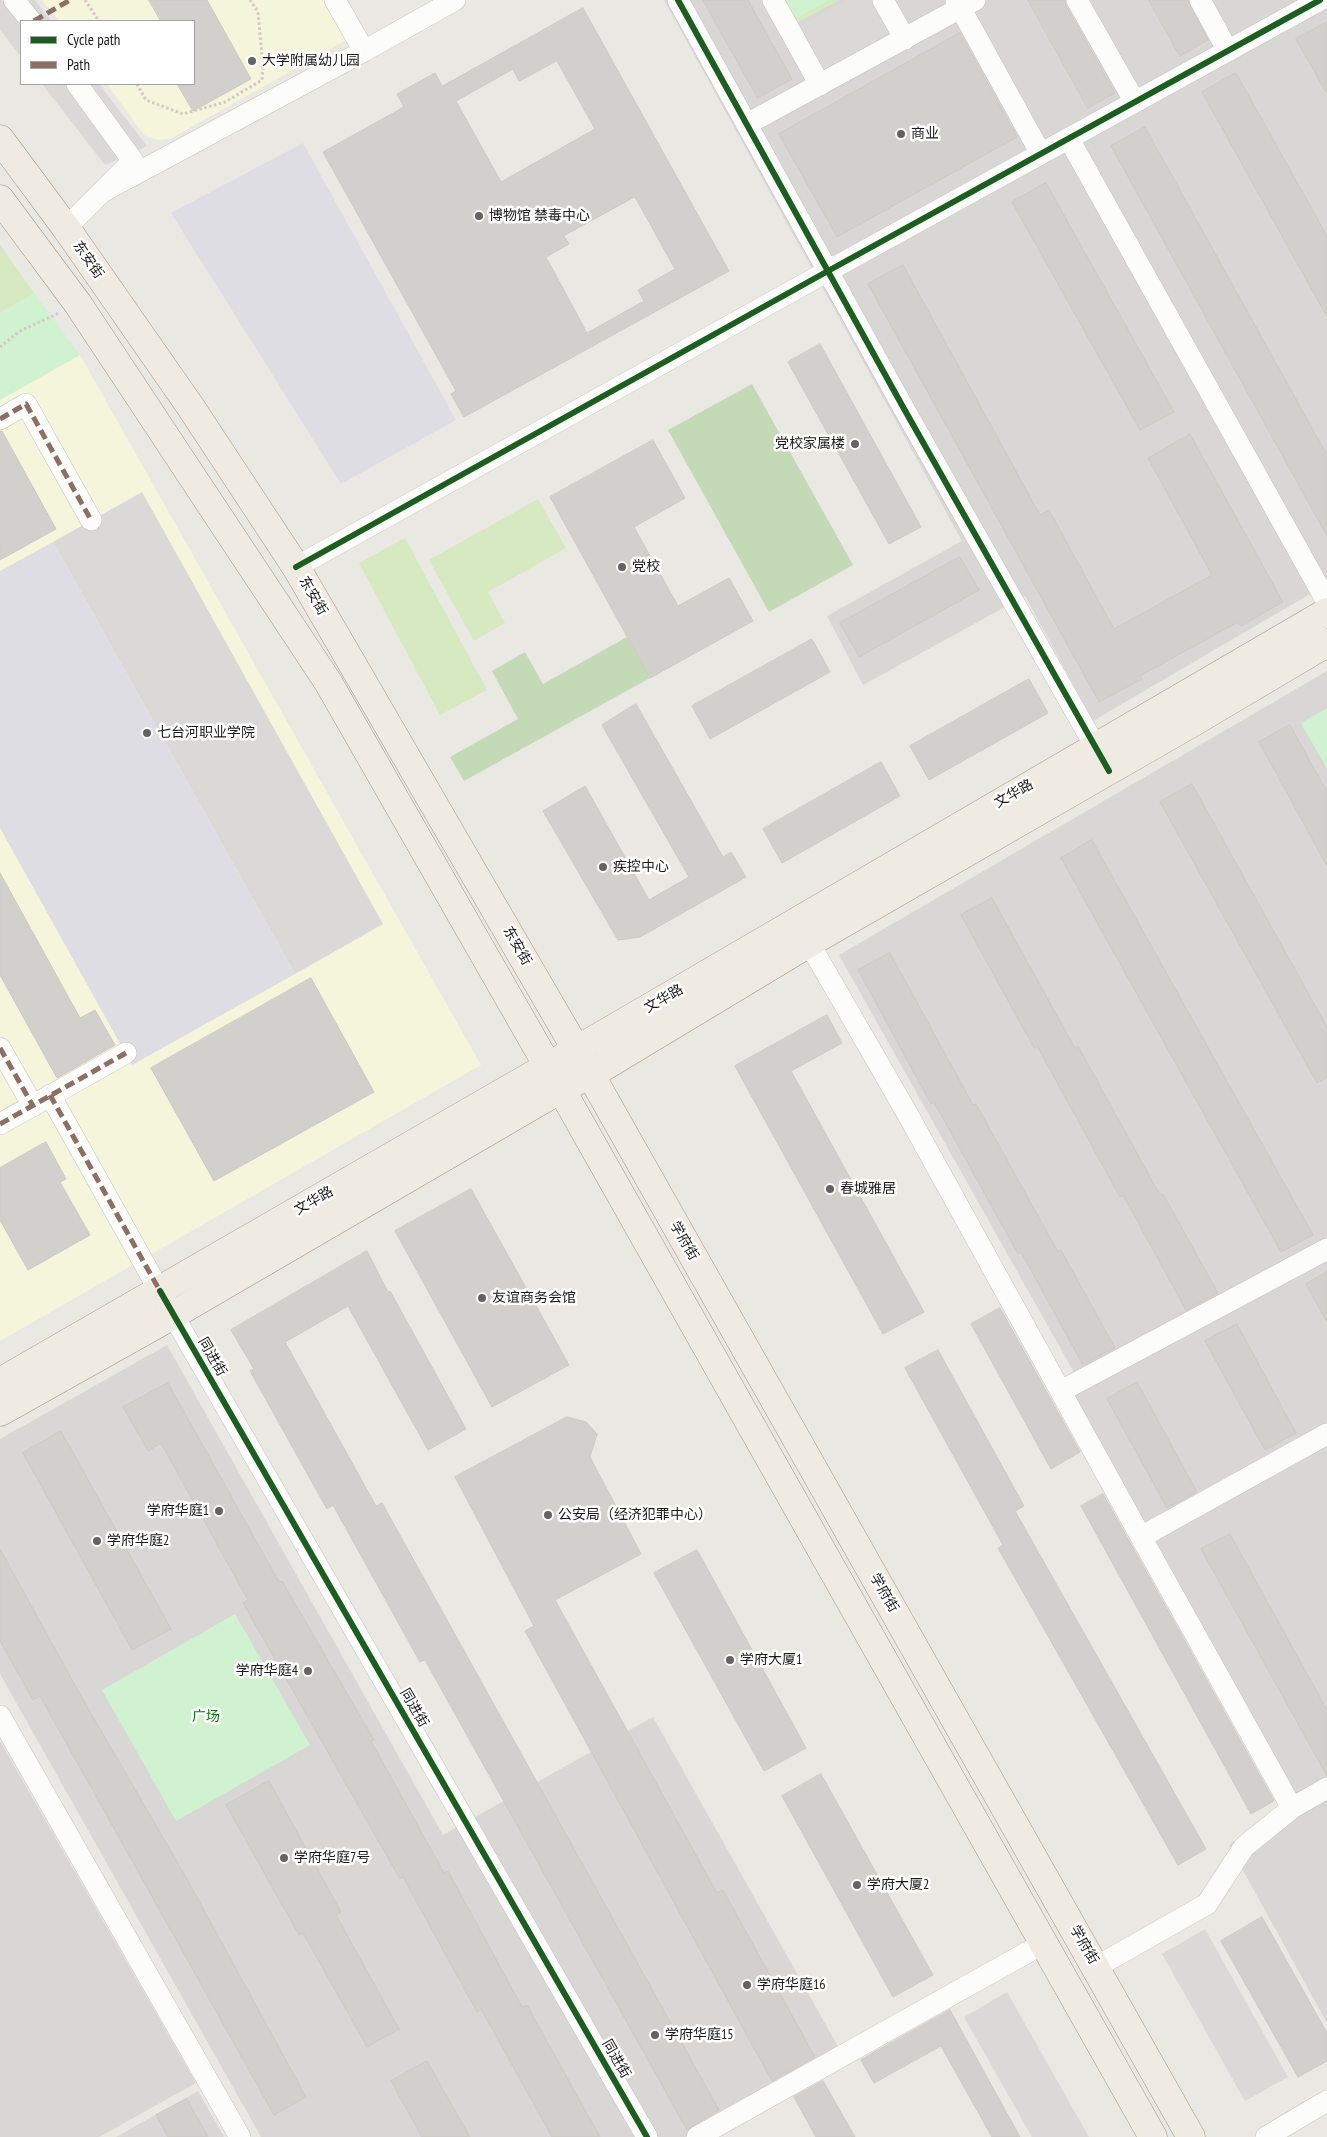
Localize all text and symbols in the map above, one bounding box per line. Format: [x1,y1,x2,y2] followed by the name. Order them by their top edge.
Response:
[20,20,195,85] legend
[67,30,120,49] text: Cycle path
[262,53,360,69] place label: 大学附属幼儿园
[67,55,90,74] text: Path
[246,55,258,67] marker: 大学附属幼儿园
[911,126,939,142] place label: 商业
[895,128,907,140] marker: 商业
[489,208,590,224] place label: 博物馆 禁毒中心
[473,210,485,222] marker: 博物馆 禁毒中心
[69,238,107,282] street label: 东安街
[775,436,845,452] place label: 党校家属楼
[849,438,861,450] marker: 党校家属楼
[632,559,660,575] place label: 党校
[616,561,628,573] marker: 党校
[295,574,331,618] street label: 东安街
[157,725,255,741] place label: 七台河职业学院
[141,727,153,739] marker: 七台河职业学院
[992,776,1036,812] street label: 文华路
[613,859,669,875] place label: 疾控中心
[597,861,609,873] marker: 疾控中心
[499,924,535,968] street label: 东安街
[642,981,686,1017] street label: 文华路
[840,1181,896,1197] place label: 春城雅居
[292,1183,336,1219] street label: 文华路
[824,1183,836,1195] marker: 春城雅居
[666,1219,702,1263] street label: 学府街
[492,1290,576,1306] place label: 友谊商务会馆
[476,1292,488,1304] marker: 友谊商务会馆
[194,1335,230,1379] street label: 同进街
[147,1503,209,1519] place label: 学府华庭1
[213,1505,225,1517] marker: 学府华庭1
[558,1507,712,1523] place label: 公安局（经济犯罪中心）
[542,1509,554,1521] marker: 公安局（经济犯罪中心）
[107,1533,169,1549] place label: 学府华庭2
[91,1535,103,1547] marker: 学府华庭2
[866,1571,902,1615] street label: 学府街
[740,1652,802,1668] place label: 学府大厦1
[724,1654,736,1666] marker: 学府大厦1
[236,1663,298,1679] place label: 学府华庭4
[302,1665,314,1677] marker: 学府华庭4
[396,1686,432,1730] street label: 同进街
[192,1709,220,1725] park label: 广场
[294,1850,370,1866] place label: 学府华庭7号
[278,1852,290,1864] marker: 学府华庭7号
[867,1877,929,1893] place label: 学府大厦2
[851,1879,863,1891] marker: 学府大厦2
[1066,1923,1102,1967] street label: 学府街
[757,1977,826,1993] place label: 学府华庭16
[741,1979,753,1991] marker: 学府华庭16
[665,2027,734,2043] place label: 学府华庭15
[649,2029,661,2041] marker: 学府华庭15
[598,2037,634,2081] street label: 同进街

